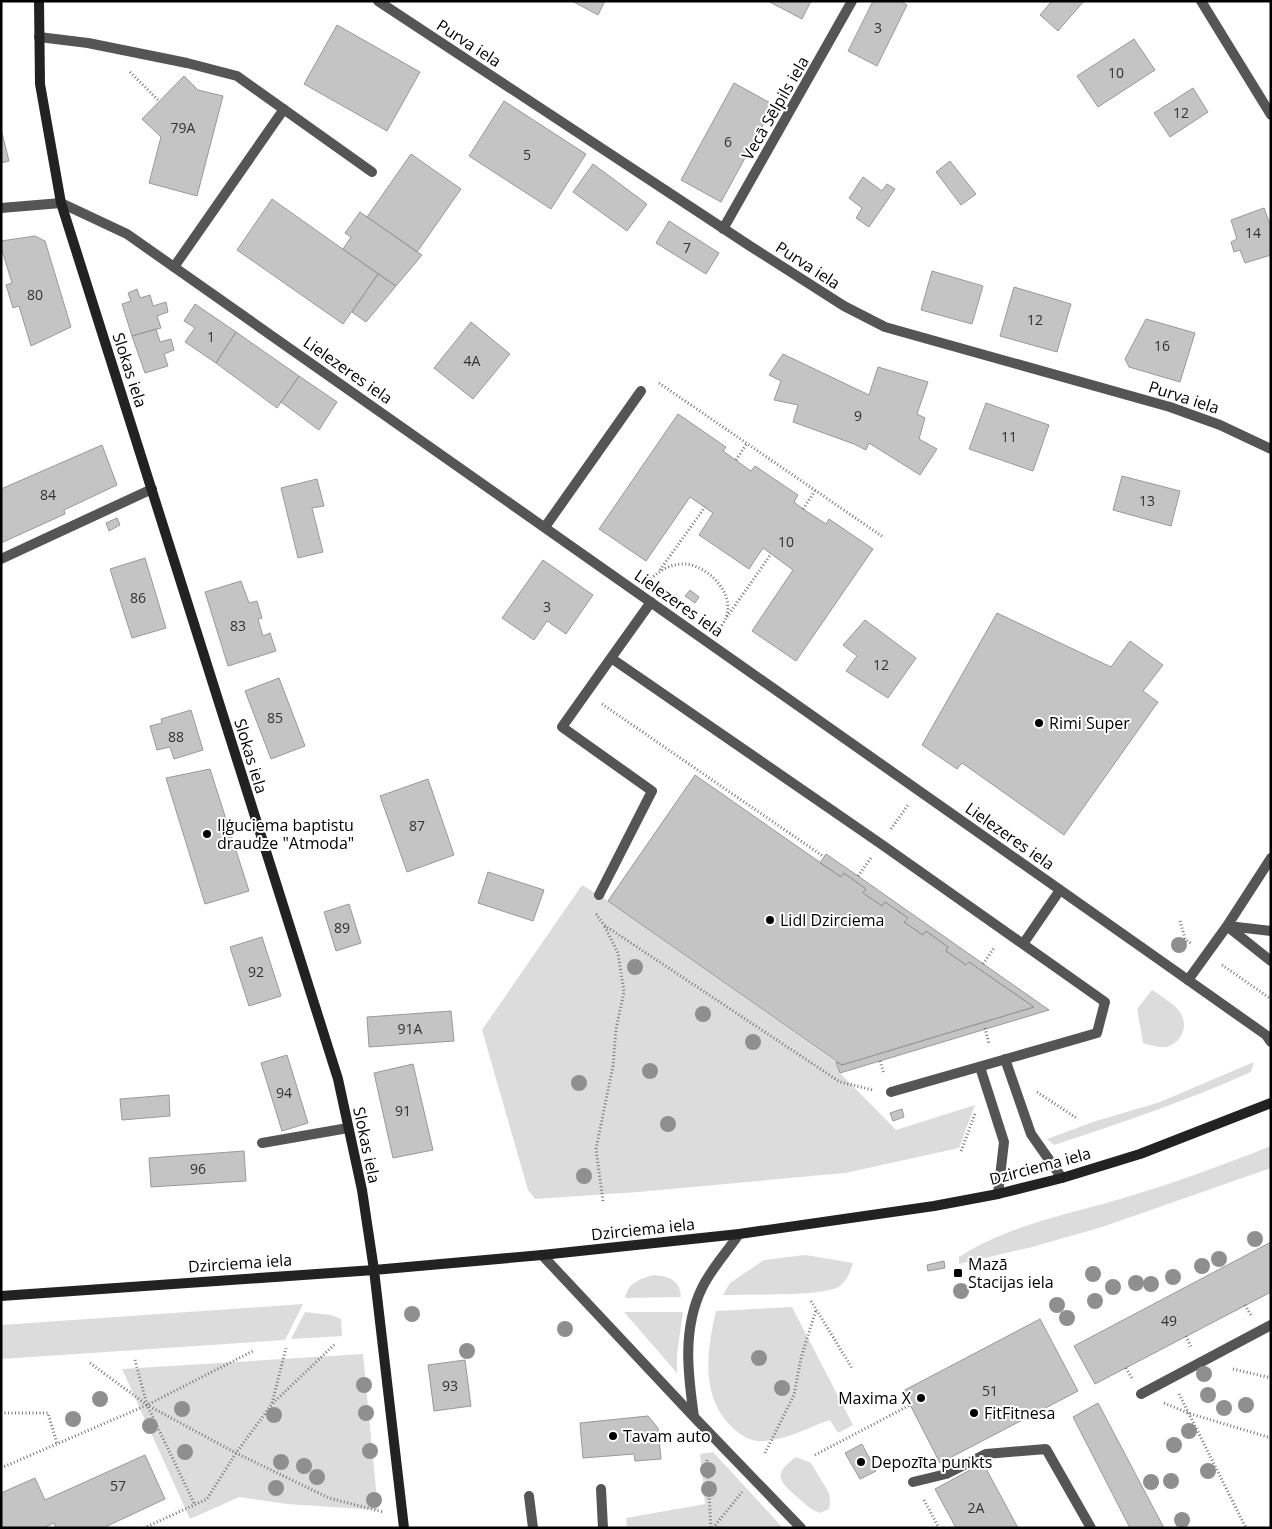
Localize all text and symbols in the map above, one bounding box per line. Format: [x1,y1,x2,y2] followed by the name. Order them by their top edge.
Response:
[432,14,506,72] street label: Purva iela
[874,18,882,37] house number: 3
[736,52,814,164] street label: Vecā Sēlpils iela
[1108,63,1124,82] house number: 10
[1173,103,1189,122] house number: 12
[171,118,196,137] house number: 79A
[724,132,732,151] house number: 6
[523,145,531,164] house number: 5
[1245,223,1261,242] house number: 14
[771,236,845,294] street label: Purva iela
[683,238,691,257] house number: 7
[27,285,43,304] house number: 80
[1027,310,1043,329] house number: 12
[207,327,215,346] house number: 1
[108,330,152,410] street label: Slokas iela
[299,331,397,409] street label: Lielezeres iela
[1154,336,1170,355] house number: 16
[464,351,481,370] house number: 4A
[1146,375,1222,419] street label: Purva iela
[854,406,862,425] house number: 9
[1001,427,1017,446] house number: 11
[40,485,56,504] house number: 84
[1139,491,1155,510] house number: 13
[778,532,794,551] house number: 10
[630,564,728,642] street label: Lielezeres iela
[130,588,146,607] house number: 86
[543,597,551,616] house number: 3
[230,616,246,635] house number: 83
[873,655,889,674] house number: 12
[267,708,283,727] house number: 85
[1049,712,1130,734] place label: Rimi Super
[229,716,273,796] street label: Slokas iela
[1033,717,1045,729] marker: Rimi Super
[168,727,184,746] house number: 88
[961,797,1059,875] street label: Lielezeres iela
[217,814,354,854] place label: Iļģuciema baptistu draudze "Atmoda"
[409,816,425,835] house number: 87
[201,828,213,840] marker: Iļģuciema baptistu draudze "Atmoda"
[780,909,884,931] place label: Lidl Dzirciema
[764,914,776,926] marker: Lidl Dzirciema
[334,918,350,937] house number: 89
[248,962,264,981] house number: 92
[398,1019,423,1038] house number: 91A
[276,1083,292,1102] house number: 94
[395,1101,411,1120] house number: 91
[348,1105,386,1185] street label: Slokas iela
[987,1142,1093,1190] street label: Dzirciema iela
[190,1159,206,1178] house number: 96
[590,1213,696,1245] street label: Dzirciema iela
[187,1248,293,1278] street label: Dzirciema iela
[968,1253,1054,1293] place label: Mazā Stacijas iela
[952,1267,964,1279] marker: Mazā Stacijas iela
[1161,1311,1177,1330] house number: 49
[442,1376,458,1395] house number: 93
[982,1381,998,1400] house number: 51
[838,1387,912,1409] place label: Maxima X
[915,1392,927,1404] marker: Maxima X
[984,1402,1055,1424] place label: FitFitnesa
[968,1407,980,1419] marker: FitFitnesa
[623,1425,711,1447] place label: Tavam auto
[607,1430,619,1442] marker: Tavam auto
[871,1451,992,1473] place label: Depozīta punkts
[855,1456,867,1468] marker: Depozīta punkts
[110,1476,126,1495] house number: 57
[968,1498,985,1517] house number: 2A

